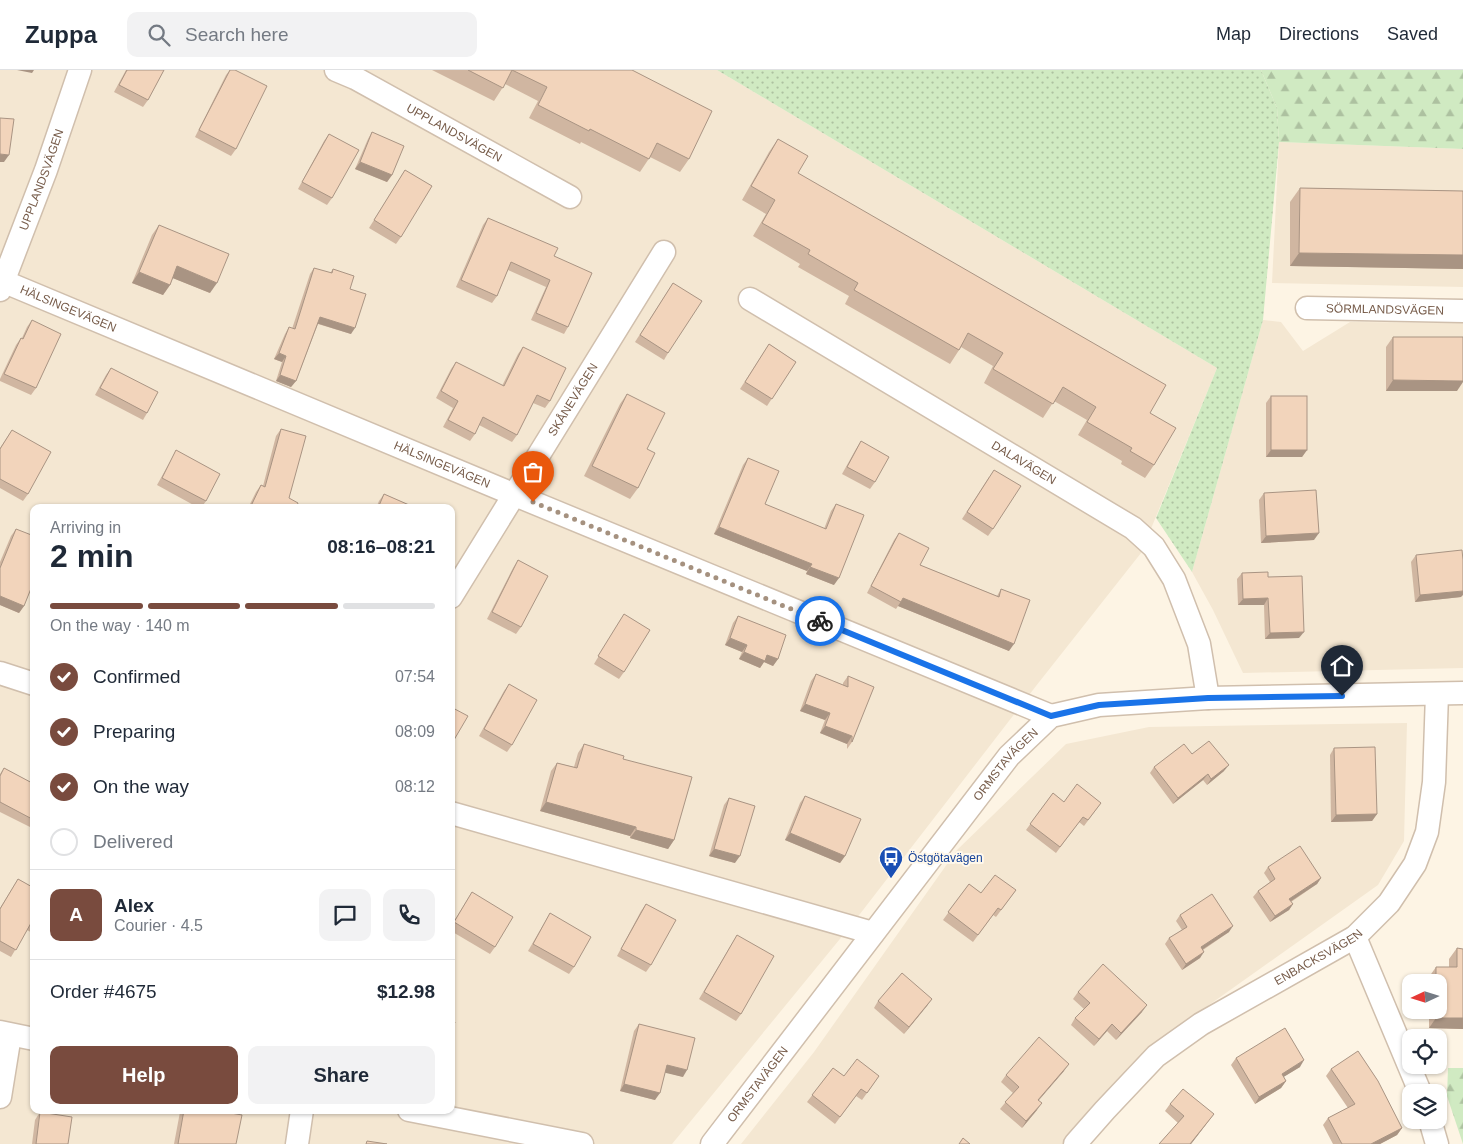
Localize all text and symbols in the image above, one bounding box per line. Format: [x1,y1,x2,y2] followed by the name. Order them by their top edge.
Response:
[127,12,477,57] search box
[25,21,97,48] text: Zuppa
[145,21,173,49] icon: search
[185,24,289,45] text: Search here
[1216,24,1251,44] text: Map
[1279,24,1359,44] text: Directions
[1387,24,1438,44] text: Saved
[404,101,504,165] street label: UPPLANDSVÄGEN
[17,127,66,232] street label: UPPLANDSVÄGEN
[18,282,118,335] street label: HÄLSINGEVÄGEN
[1326,301,1444,318] street label: SÖRMLANDSVÄGEN
[545,361,601,438] street label: SKÅNEVÄGEN
[392,438,492,491] street label: HÄLSINGEVÄGEN
[989,438,1059,487] street label: DALAVÄGEN
[512,451,554,502] pin
[519,458,547,486] icon: bag
[50,519,121,536] text: Arriving in
[327,536,435,557] text: 08:16–08:21
[50,538,134,574] text: 2 min
[795,596,845,646] courier
[806,607,834,635] icon: bike
[50,617,190,634] text: On the way · 140 m
[1321,645,1363,696] pin
[1328,652,1356,680] icon: home
[50,663,78,691] icon: check
[93,666,181,687] text: Confirmed
[395,668,435,685] text: 07:54
[50,718,78,746] icon: check
[93,721,175,742] text: Preparing
[395,723,435,740] text: 08:09
[970,725,1041,803] street label: ORMSTAVÄGEN
[50,773,78,801] icon: check
[93,776,189,797] text: On the way
[395,778,435,795] text: 08:12
[93,831,173,852] text: Delivered
[878,845,904,879] bus stop icon: Östgötavägen
[908,851,983,865] place label: Östgötavägen
[319,889,371,941] button: chat
[383,889,435,941] button: phone
[114,895,154,916] text: Alex
[69,904,83,925] text: A
[114,917,203,934] text: Courier · 4.5
[1272,926,1366,988] street label: ENBACKSVÄGEN
[1402,974,1448,1019] north arrow
[1402,974,1447,1129] map controls
[50,981,157,1002] text: Order #4675
[377,981,435,1002] text: $12.98
[1402,1029,1447,1074] button: locate
[724,1044,791,1125] street label: ORMSTAVÄGEN
[50,1046,238,1104] button: Help
[248,1046,435,1104] button: Share
[1402,1084,1447,1129] button: layers

